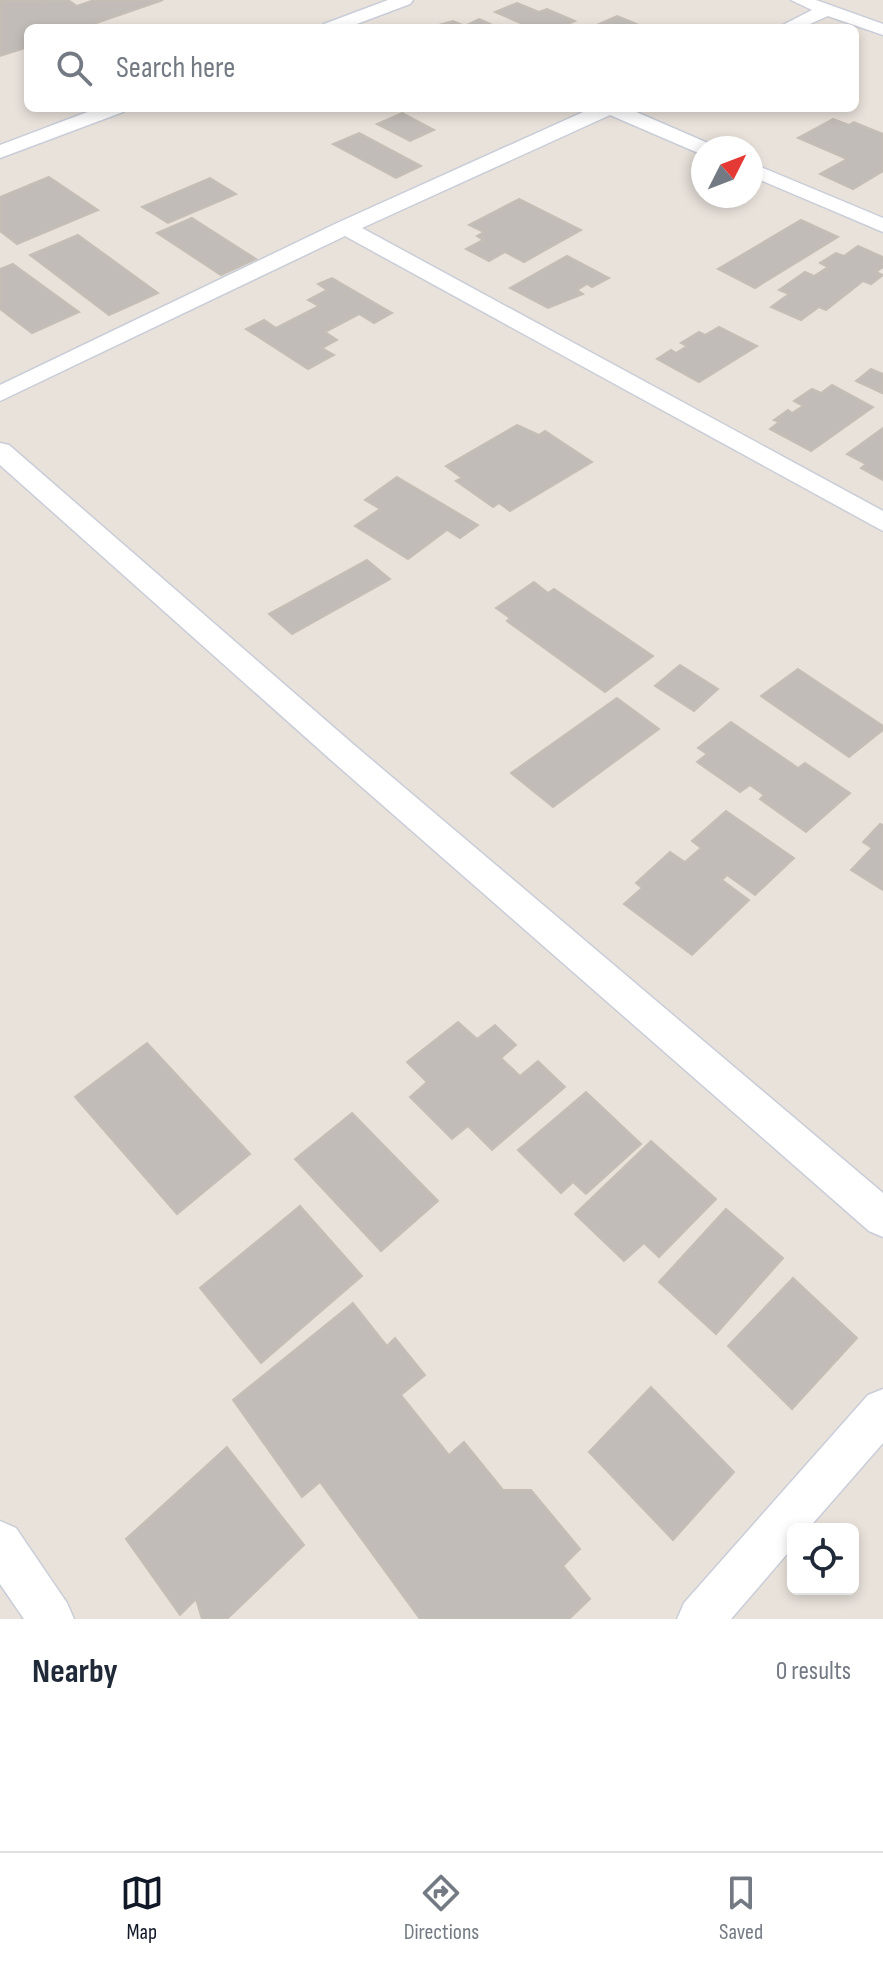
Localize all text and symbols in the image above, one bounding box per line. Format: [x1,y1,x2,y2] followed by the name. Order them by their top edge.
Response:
[24,24,859,112] search box
[52,46,96,90] icon: search
[116,50,235,86] text: Search here
[691,136,763,208] north arrow
[787,1523,859,1595] map controls
[787,1523,859,1595] button: locate
[32,1651,118,1692] text: Nearby
[776,1656,851,1687] text: 0 results
[120,1871,164,1946] tab: Map
[404,1871,479,1946] tab: Directions
[719,1871,763,1946] tab: Saved

